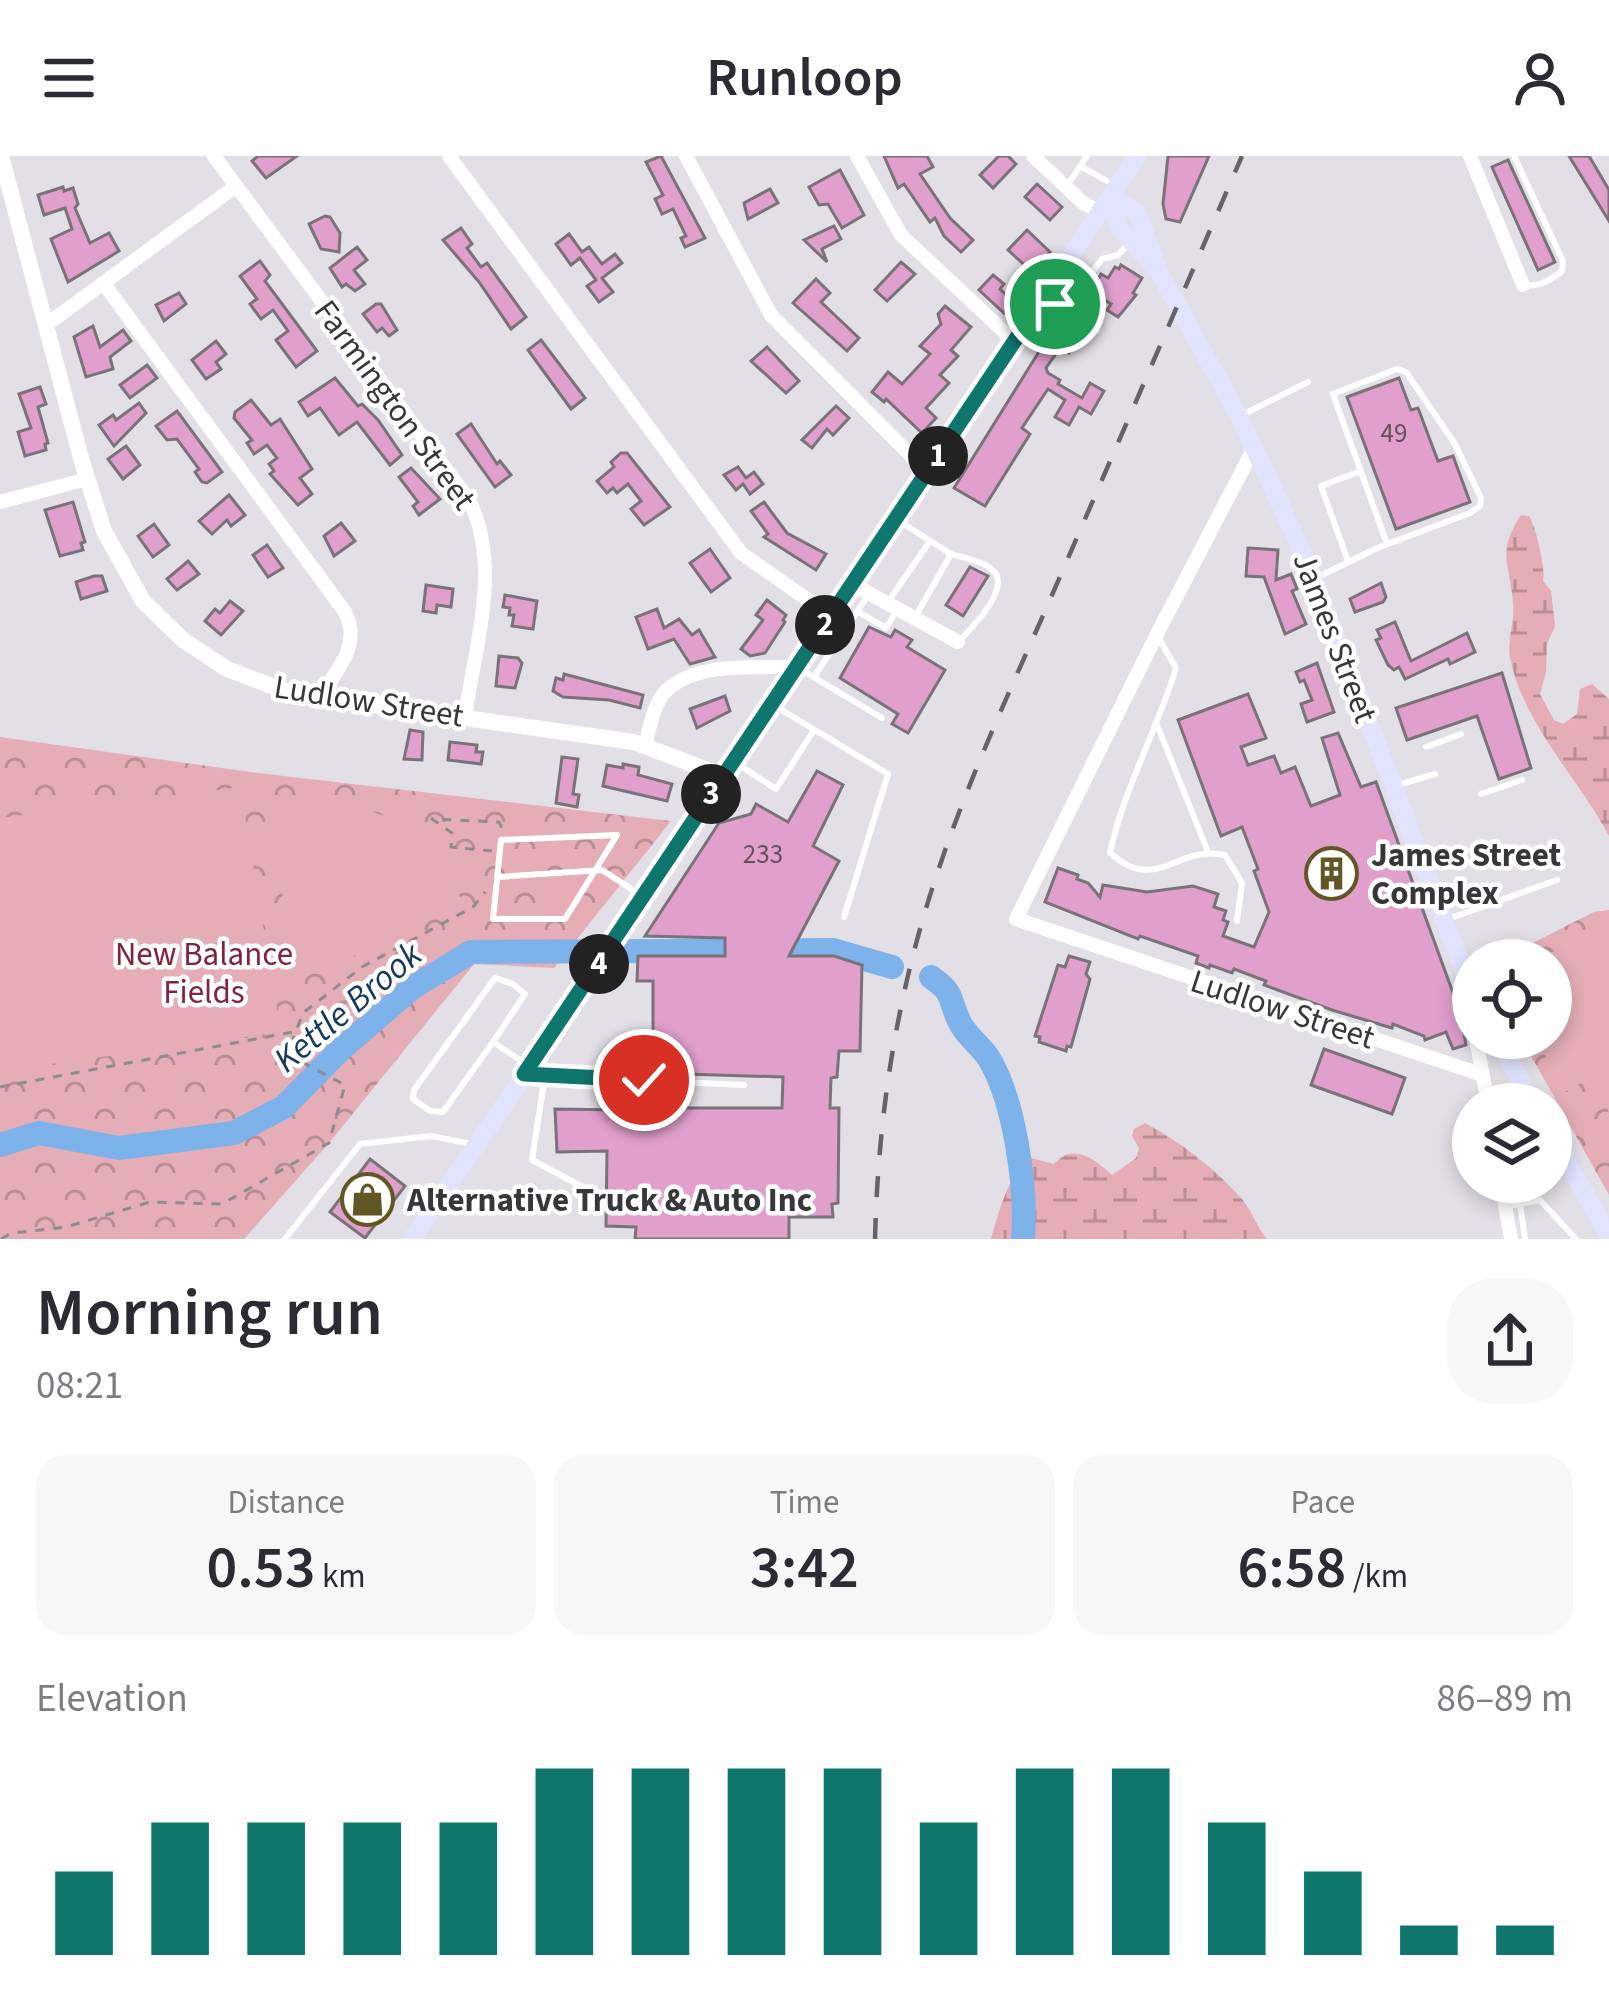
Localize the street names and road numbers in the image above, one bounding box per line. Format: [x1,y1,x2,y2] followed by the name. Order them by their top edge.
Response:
[302,290,487,520] street label: Farmington Street
[1281,545,1389,730] street label: James Street
[271,663,467,740] street label: Ludlow Street
[1184,958,1381,1061] street label: Ludlow Street

